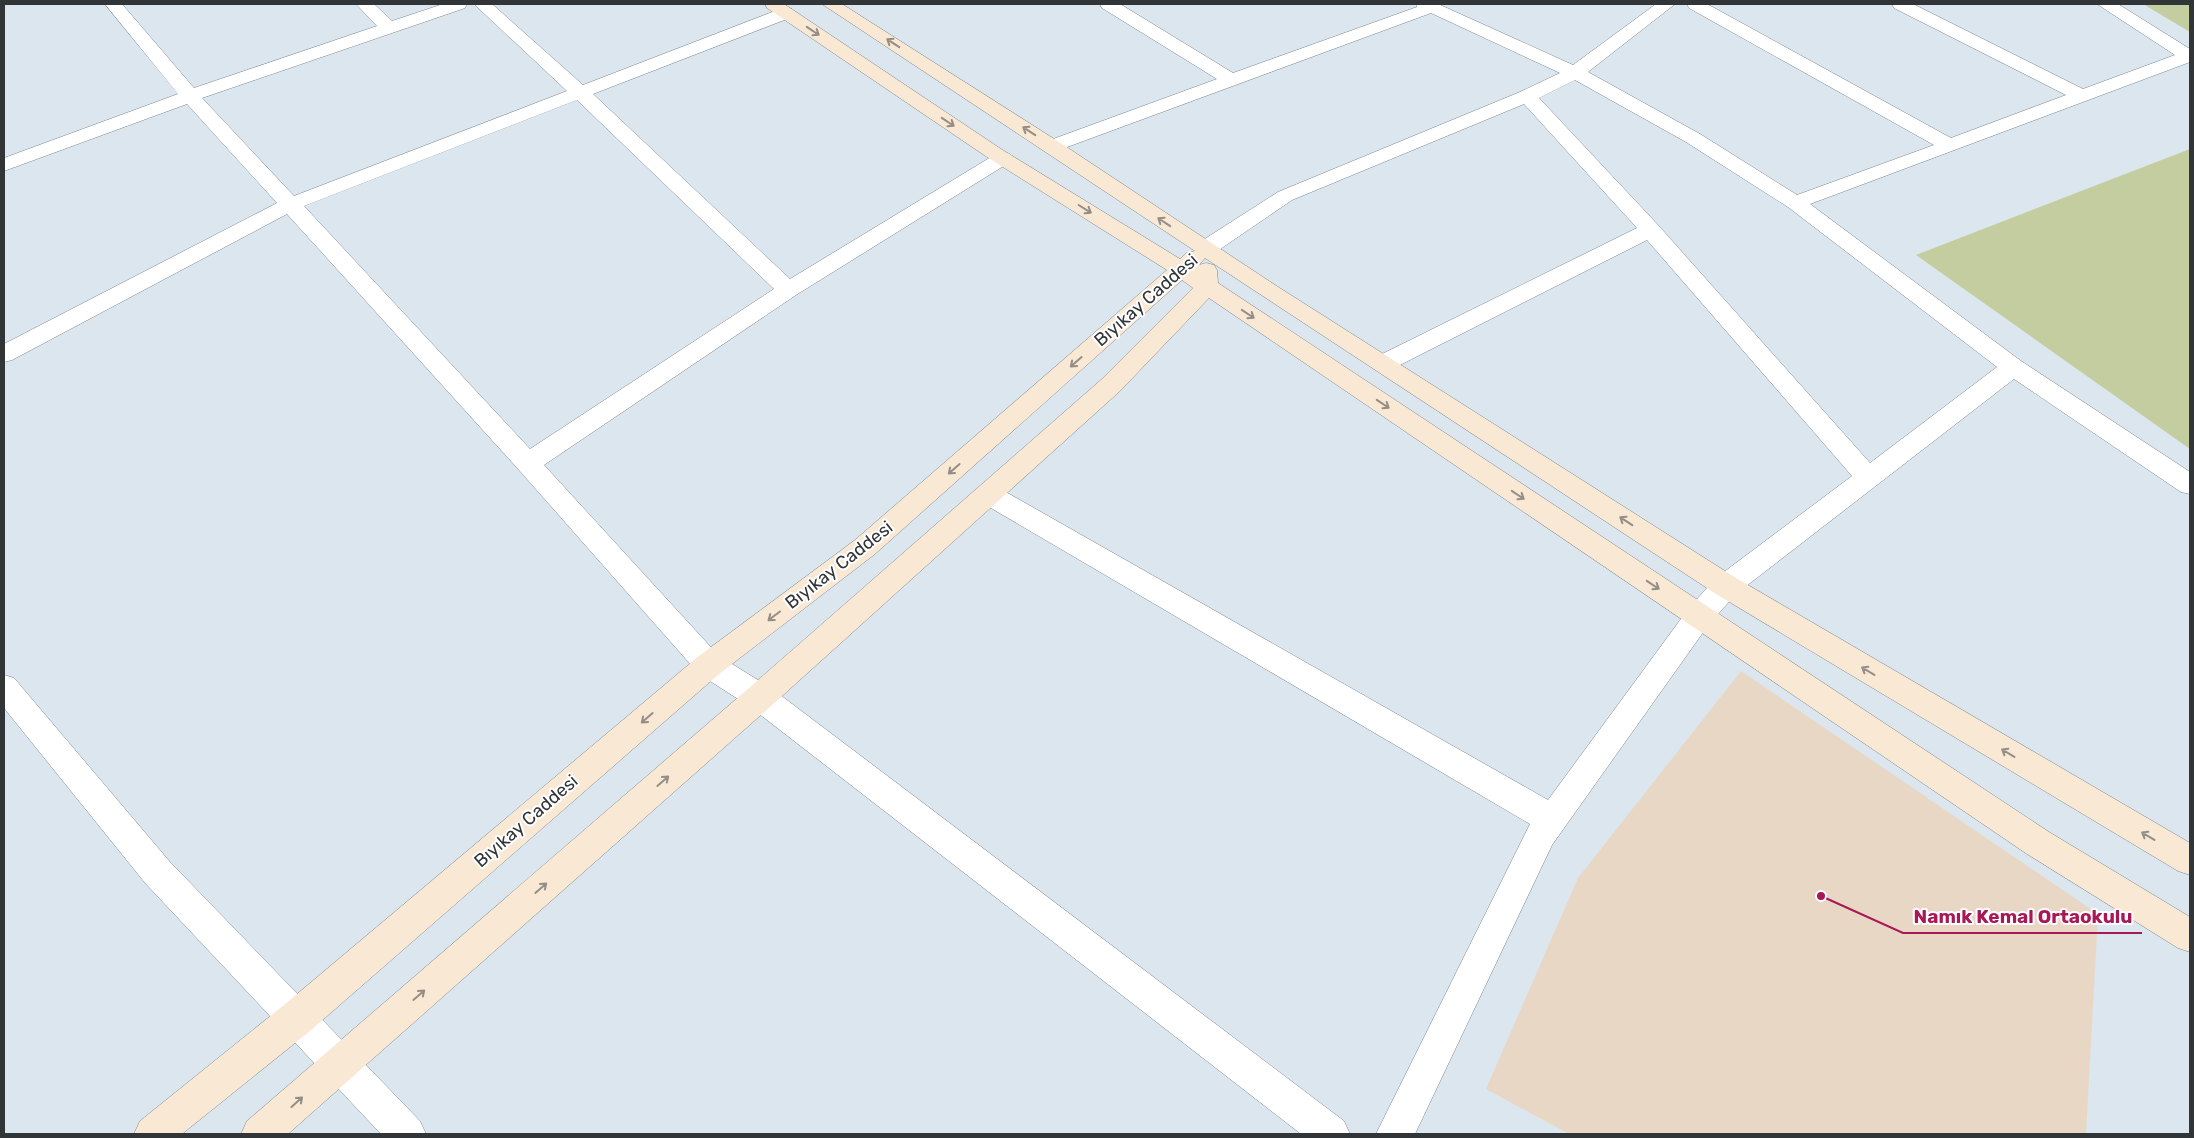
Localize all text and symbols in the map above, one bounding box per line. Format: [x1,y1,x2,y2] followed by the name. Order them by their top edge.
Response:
[806,26,820,36] one-way arrow
[886,38,900,48] one-way arrow
[941,117,955,127] one-way arrow
[1023,126,1037,136] one-way arrow
[1077,204,1091,214] one-way arrow
[1157,216,1171,227] one-way arrow
[1090,249,1202,351] street label: Bıyıkay Caddesi
[1240,309,1254,319] one-way arrow
[1069,356,1082,368] one-way arrow
[1375,400,1389,410] one-way arrow
[947,463,960,475] one-way arrow
[1510,490,1524,500] one-way arrow
[781,516,897,614] street label: Bıyıkay Caddesi
[1619,516,1633,526] one-way arrow
[1645,580,1659,590] one-way arrow
[767,611,781,621] one-way arrow
[1862,665,1876,675] one-way arrow
[641,712,654,724] one-way arrow
[2002,748,2016,758] one-way arrow
[470,770,582,872] street label: Bıyıkay Caddesi
[657,775,670,787] one-way arrow
[2142,830,2156,840] one-way arrow
[534,882,547,893] one-way arrow
[1903,899,2142,933] callout: Namık Kemal Ortaokulu
[1914,905,2132,928] text: Namık Kemal Ortaokulu
[412,989,425,1000] one-way arrow
[290,1096,303,1108] one-way arrow

